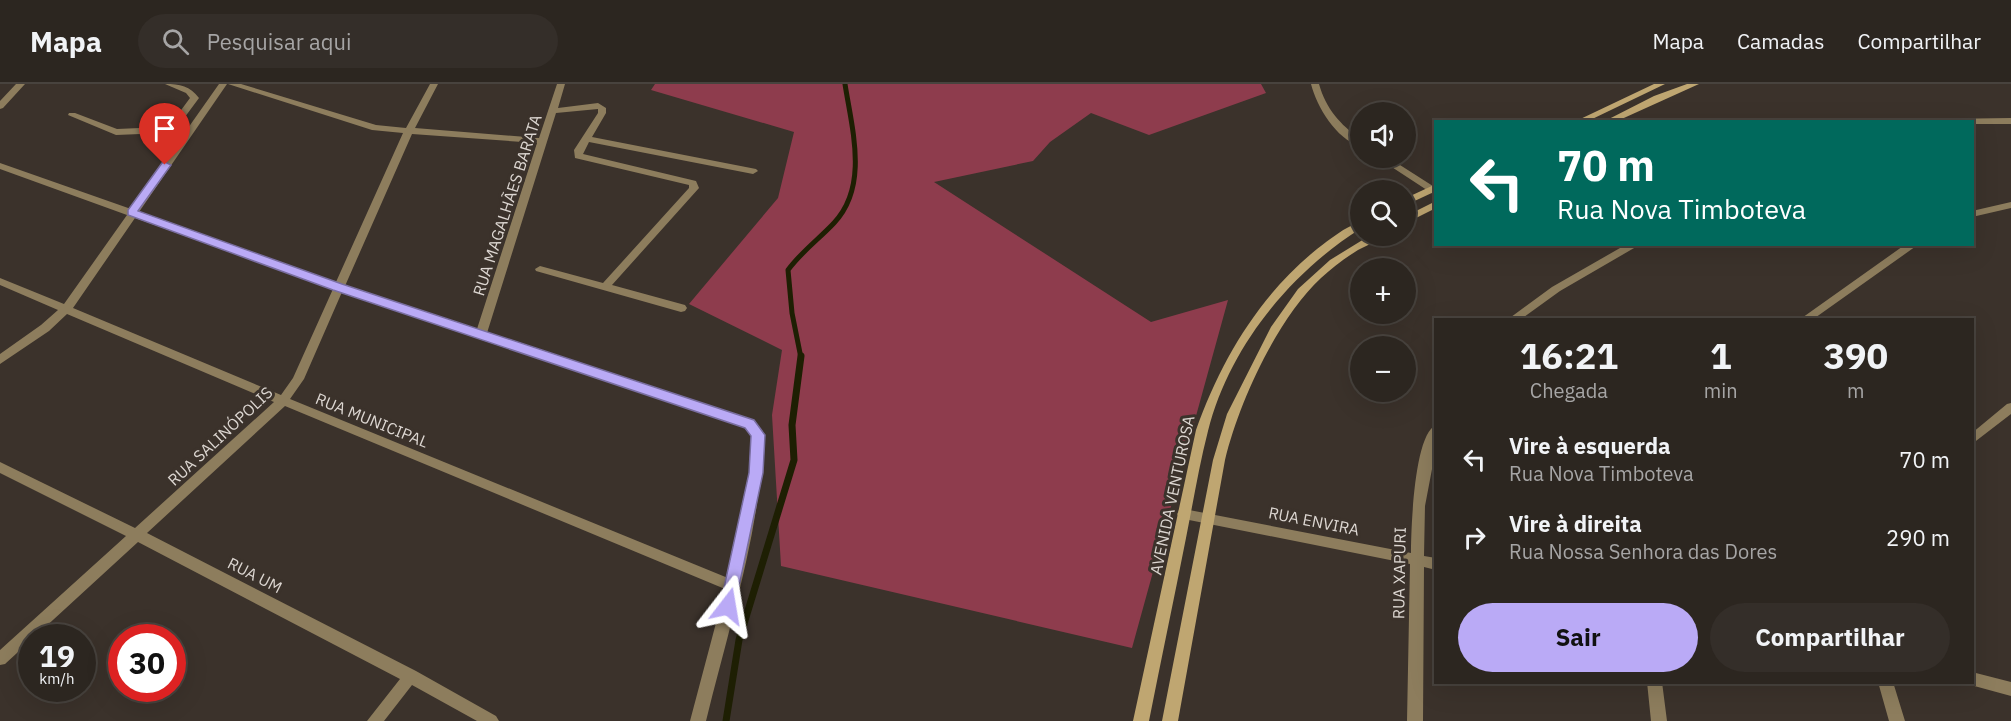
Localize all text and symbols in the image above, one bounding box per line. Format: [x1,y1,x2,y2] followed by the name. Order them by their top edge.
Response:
[138,14,558,68] search box
[30,23,102,60] text: Mapa
[159,25,192,58] icon: search
[207,27,352,56] text: Pesquisar aqui
[1652,27,1704,55] text: Mapa
[1737,27,1824,55] text: Camadas
[1857,27,1981,55] text: Compartilhar
[1350,102,1416,402] map controls
[1350,102,1416,168] button: sound
[139,103,190,165] pin
[148,112,181,145] icon: arrive
[468,112,546,298] street label: RUA MAGALHÃES BARATA
[1557,138,1655,193] text: 70 m
[1458,144,1536,222] icon: left
[1350,180,1416,246] button: search
[1557,191,1806,226] text: Rua Nova Timboteva
[1350,258,1416,324] button: +
[1520,332,1618,379] text: 16:21
[1710,332,1732,379] text: 1
[1823,332,1888,379] text: 390
[1350,336,1416,402] button: −
[1530,377,1608,404] text: Chegada
[1704,377,1738,404] text: min
[1847,377,1865,404] text: m
[163,382,277,490] street label: RUA SALINÓPOLIS
[313,388,431,452] street label: RUA MUNICIPAL
[1145,414,1199,576] street label: AVENIDA VENTUROSA
[1509,431,1671,460] text: Vire à esquerda
[1458,443,1491,476] icon: left
[1899,445,1950,474] text: 70 m
[1509,460,1694,487] text: Rua Nova Timboteva
[1267,502,1361,540] street label: RUA ENVIRA
[1509,509,1642,538] text: Vire à direita
[1458,521,1491,554] icon: right
[1886,523,1950,552] text: 290 m
[1388,527,1410,619] street label: RUA XAPURI
[1509,538,1777,565] text: Rua Nossa Senhora das Dores
[224,553,286,597] street label: RUA UM
[696,574,760,638] position arrow
[1458,603,1698,672] button: Sair
[1710,603,1950,672] button: Compartilhar
[108,624,186,702] speed limit sign: 30
[39,636,75,675] text: 19
[39,669,75,688] text: km/h

